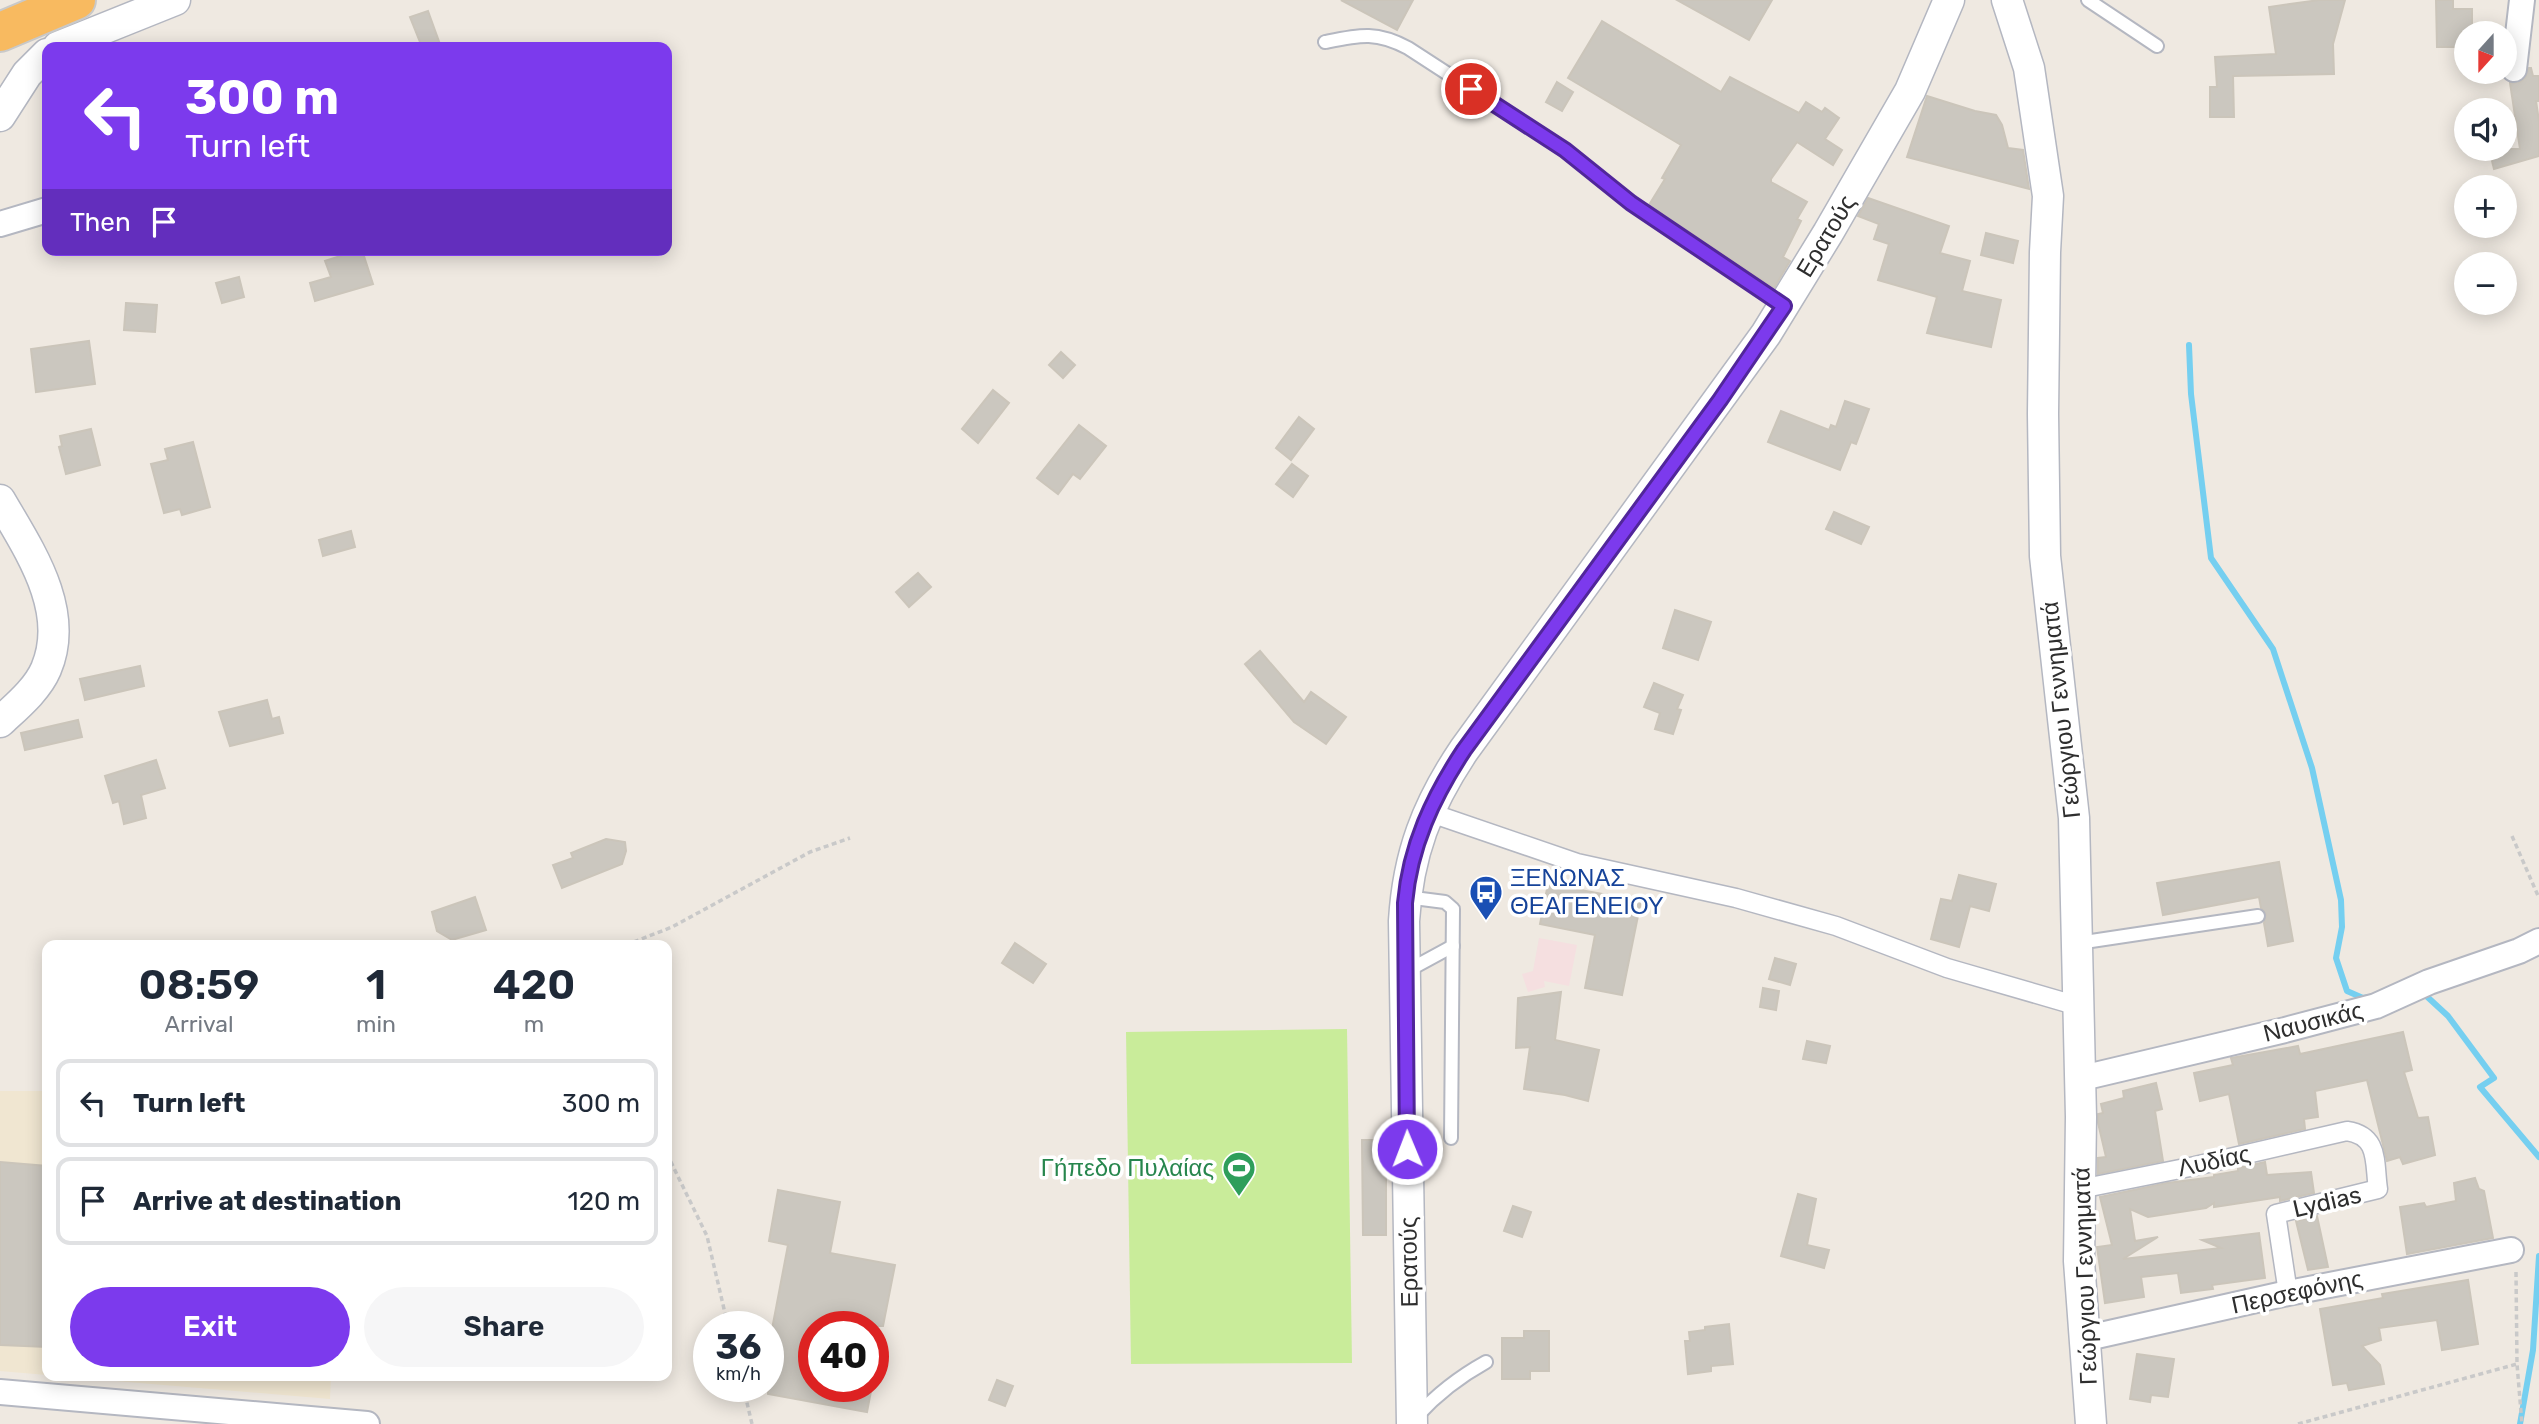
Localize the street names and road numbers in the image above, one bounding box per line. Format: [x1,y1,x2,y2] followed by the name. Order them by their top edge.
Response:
[1791,190,1861,282] street label: Ερατούς
[2036,600,2086,820] street label: Γεώργιου Γεννηματά
[2260,996,2366,1048] street label: Ναυσικάς
[2175,1140,2253,1182] street label: Λυδίας
[2067,1166,2103,1385] street label: Γεώργιου Γεννηματά
[2290,1181,2364,1223] street label: Lydias
[1394,1216,1424,1308] street label: Ερατούς
[2229,1264,2365,1320] street label: Περσεφόνης

